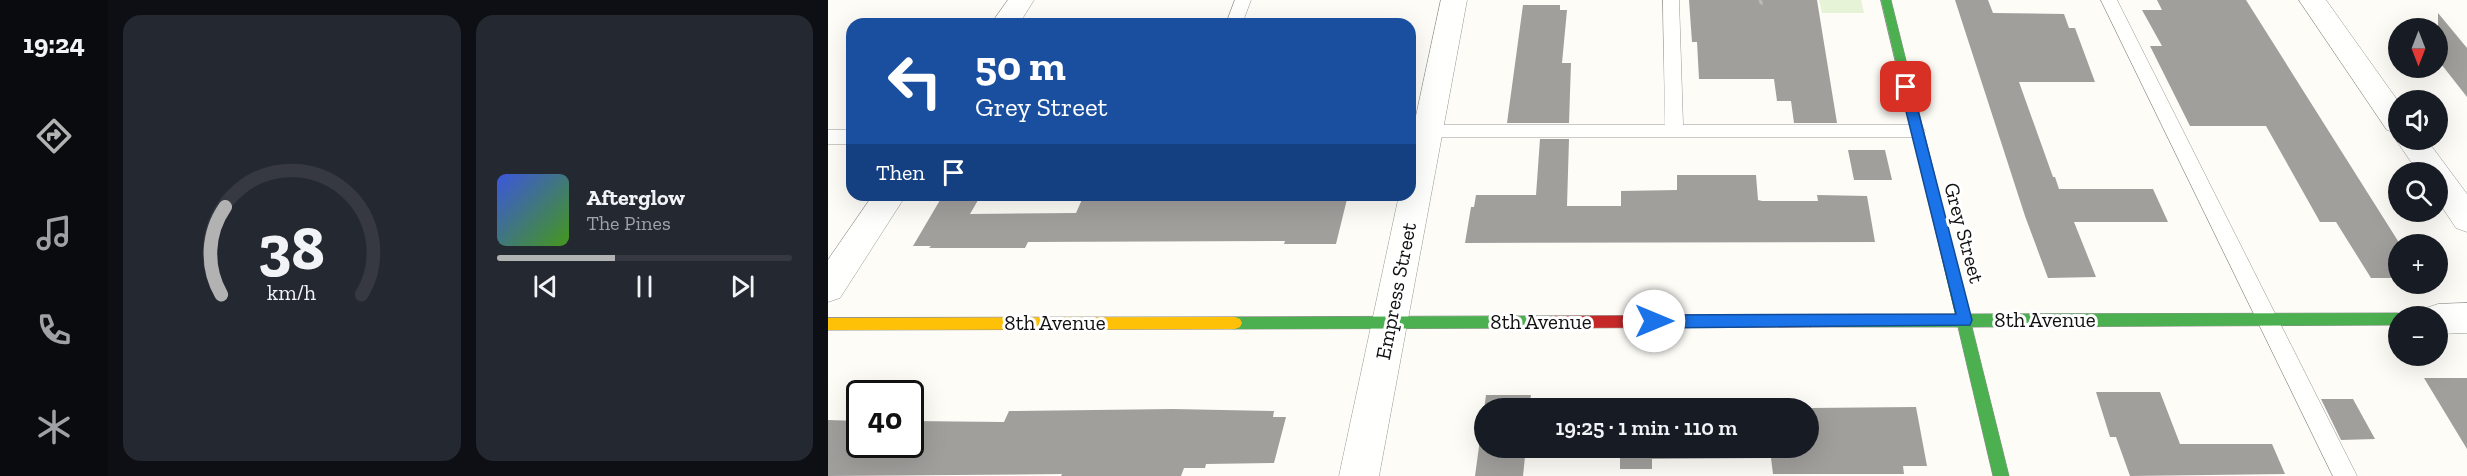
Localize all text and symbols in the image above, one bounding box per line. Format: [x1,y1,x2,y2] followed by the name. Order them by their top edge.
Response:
[2388,18,2448,78] north arrow
[2388,18,2448,366] map controls
[23,28,85,60] text: 19:24
[975,40,1066,91] text: 50 m
[876,42,954,120] icon: left
[1880,61,1931,112] pin
[1889,70,1922,103] icon: arrive
[2388,90,2448,150] button: sound
[975,91,1108,123] text: Grey Street
[33,115,75,157] icon: directions
[937,156,970,189] icon: arrive
[876,159,925,186] text: Then
[2388,162,2448,222] button: search
[1939,180,1990,286] street label: Grey Street
[587,184,685,211] text: Afterglow
[258,210,325,285] text: 38
[587,211,671,235] text: The Pines
[33,212,75,254] icon: music
[1370,220,1421,362] street label: Empress Street
[2388,234,2448,294] button: +
[529,270,562,303] icon: previous
[628,270,661,303] icon: pause
[726,270,759,303] icon: next
[267,280,316,305] text: km/h
[1622,289,1686,353] position arrow
[2388,306,2448,366] button: −
[1994,307,2096,332] street label: 8th Avenue
[33,309,75,351] icon: phone
[1490,309,1592,334] street label: 8th Avenue
[1004,310,1106,335] street label: 8th Avenue
[846,380,924,458] speed limit sign: 40
[33,406,75,448] icon: climate
[1556,414,1737,441] text: 19:25 · 1 min · 110 m

